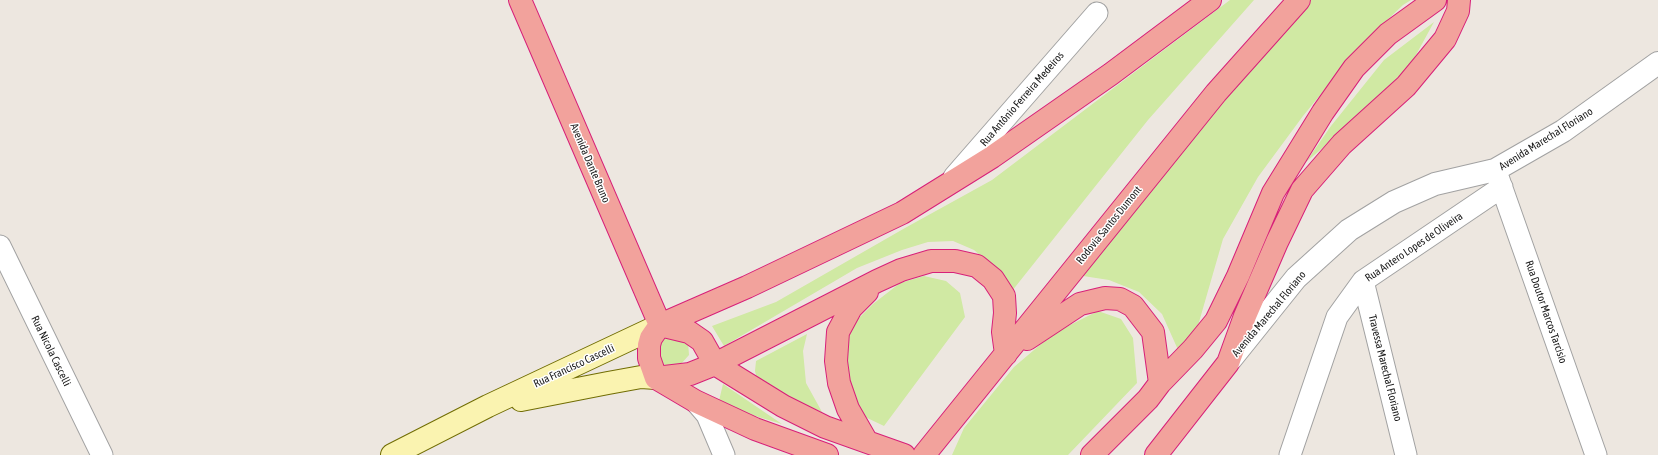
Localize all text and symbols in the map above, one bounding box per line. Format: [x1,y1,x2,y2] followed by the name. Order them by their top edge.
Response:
[977,49,1067,149] street label: Rua Antônio Ferreira Medeiros
[1497,105,1595,173] street label: Avenida Marechal Floriano
[567,121,613,205] street label: Avenida Dante Bruno
[1074,183,1144,267] street label: Rodovia Santos Dumont
[1363,209,1465,285] street label: Rua Antero Lopes de Oliveira
[1522,259,1570,365] street label: Rua Doutor Marcos Tarcisio
[1229,268,1309,360] street label: Avenida Marechal Floriano
[1365,313,1405,423] street label: Travessa Marechal Floriano
[28,314,74,388] street label: Rua Nicola Cascelli
[531,341,617,391] street label: Rua Francisco Cascelli

